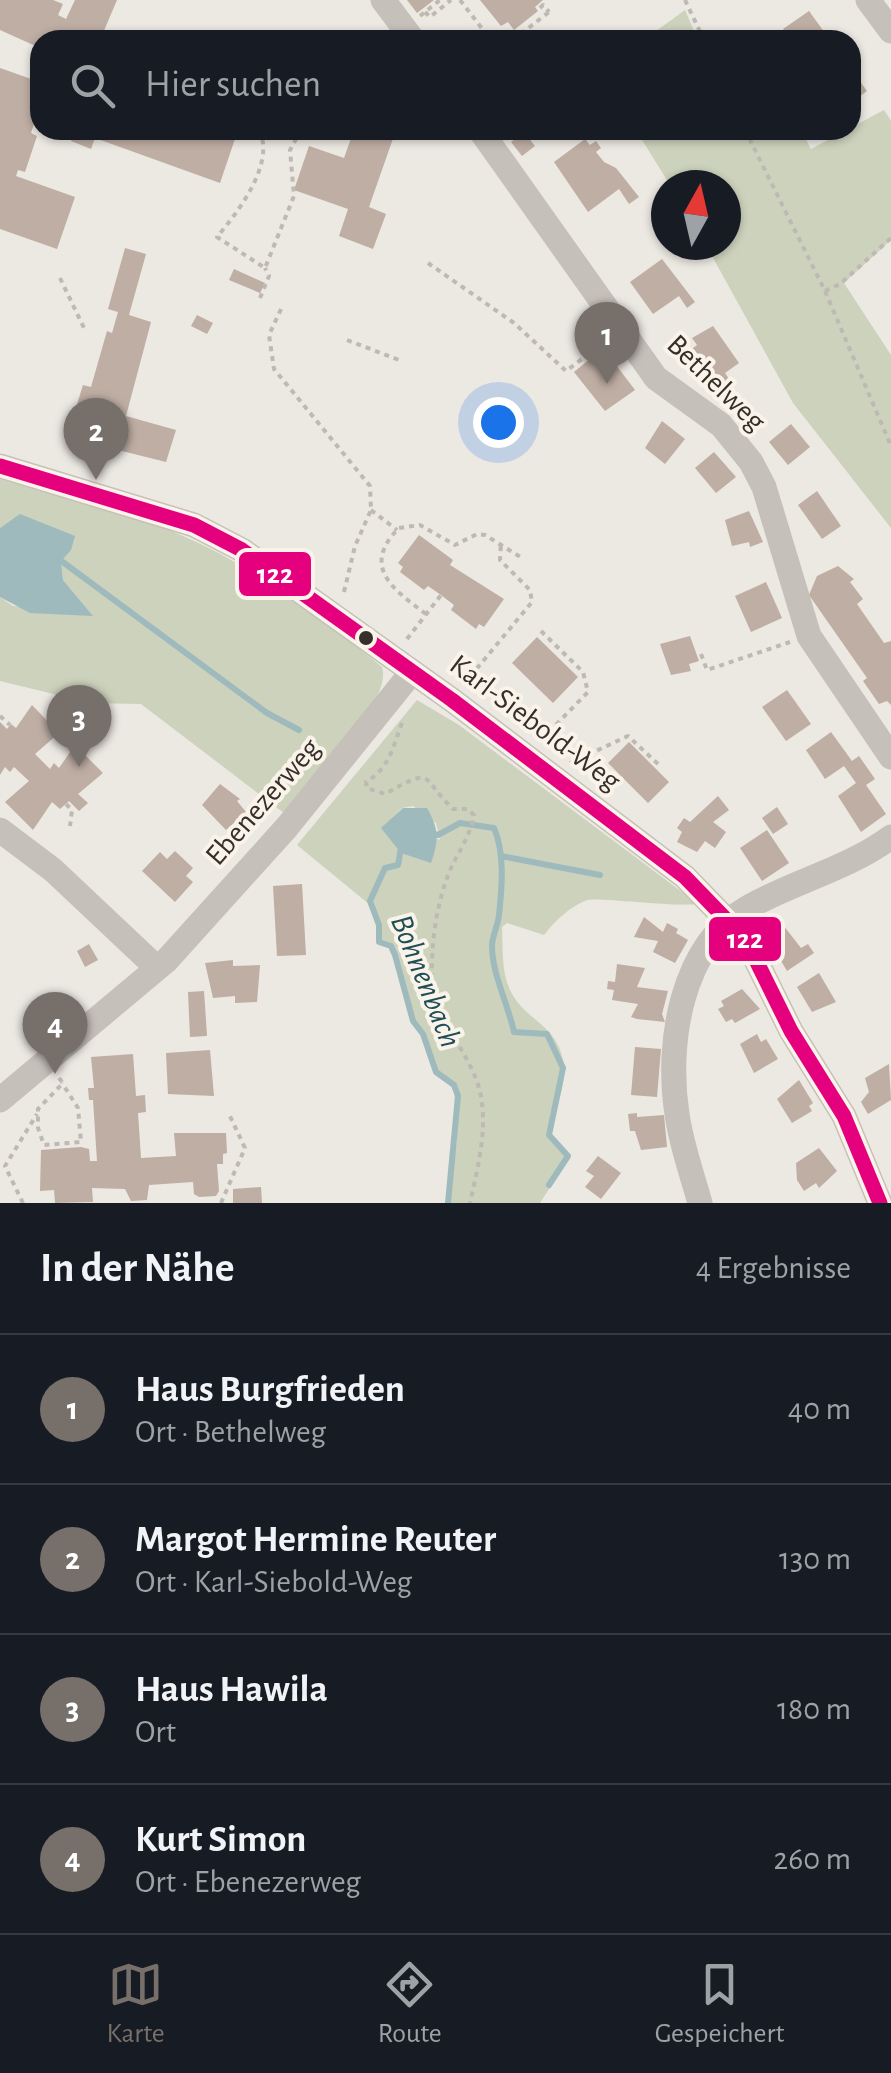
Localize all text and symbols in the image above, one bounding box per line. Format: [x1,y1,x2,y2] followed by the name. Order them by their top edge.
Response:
[30,30,861,140] search box
[65,58,120,113] icon: search
[145,66,321,104] text: Hier suchen
[651,170,741,260] north arrow
[574,302,640,384] pin: 1
[661,329,771,437] street label: Bethelweg
[473,397,524,448] your location
[64,398,128,480] pin: 2
[237,550,313,598] line badge: 122
[257,561,293,589] text: 122
[356,628,376,648] unlabelled marker
[444,649,626,797] street label: Karl-Siebold-Weg
[46,684,112,767] pin: 3
[200,733,326,871] street label: Ebenezerweg
[385,910,467,1052] water label: Bohnenbach
[707,915,783,963] line badge: 122
[727,926,763,954] text: 122
[22,992,88,1074] pin: 4
[40,1247,235,1289] text: In der Nähe
[696,1252,851,1284] text: 4 Ergebnisse
[135,1371,405,1409] text: Haus Burgfrieden
[67,1393,78,1425] text: 1
[788,1393,851,1425] text: 40 m
[135,1416,326,1448] text: Ort · Bethelweg
[135,1521,496,1559] text: Margot Hermine Reuter
[65,1543,80,1575] text: 2
[779,1543,851,1575] text: 130 m
[135,1566,412,1598] text: Ort · Karl-Siebold-Weg
[135,1671,328,1709] text: Haus Hawila
[66,1693,79,1725] text: 3
[777,1693,851,1725] text: 180 m
[135,1716,176,1748] text: Ort
[135,1821,306,1859] text: Kurt Simon
[64,1843,81,1875] text: 4
[774,1843,851,1875] text: 260 m
[135,1866,361,1898] text: Ort · Ebenezerweg
[107,1957,165,2051] tab: Karte
[378,1957,442,2051] tab: Route
[655,1957,784,2051] tab: Gespeichert

